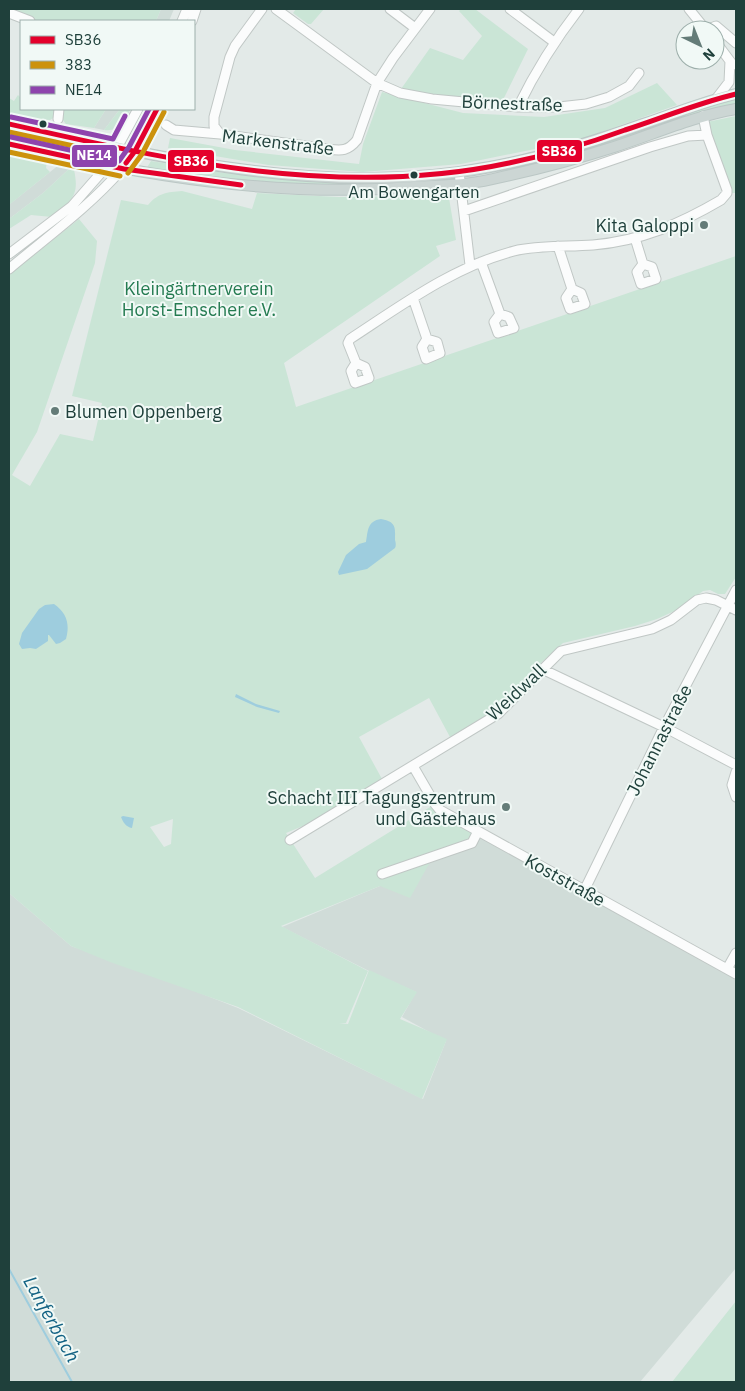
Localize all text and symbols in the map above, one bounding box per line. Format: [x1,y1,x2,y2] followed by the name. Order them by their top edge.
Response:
[20,20,195,110] legend
[675,20,725,70] north arrow
[65,30,102,49] text: SB36
[699,44,719,65] text: N
[65,55,92,74] text: 383
[65,80,102,99] text: NE14
[461,90,563,116] street label: Börnestraße
[38,119,48,129] unlabelled marker
[221,124,335,160] street label: Markenstraße
[536,139,583,163] line badge: SB36
[542,142,576,160] text: SB36
[71,144,118,168] line badge: NE14
[76,146,112,164] text: NE14
[167,149,215,173] line badge: SB36
[174,152,208,170] text: SB36
[409,170,419,180] marker: Am Bowengarten
[348,181,480,203] place label: Am Bowengarten
[595,214,694,237] place label: Kita Galoppi
[698,219,710,231] marker: Kita Galoppi
[122,277,276,321] park label: Kleingärtnerverein Horst-Emscher e.V.
[65,400,222,423] place label: Blumen Oppenberg
[49,405,61,417] marker: Blumen Oppenberg
[481,658,551,726] street label: Weidwall
[621,680,697,799] street label: Johannastraße
[267,786,496,830] place label: Schacht III Tagungszentrum und Gästehaus
[500,801,512,813] marker: Schacht III Tagungszentrum und Gästehaus
[521,848,609,912] street label: Koststraße
[18,1272,86,1366] water label: Lanferbach

